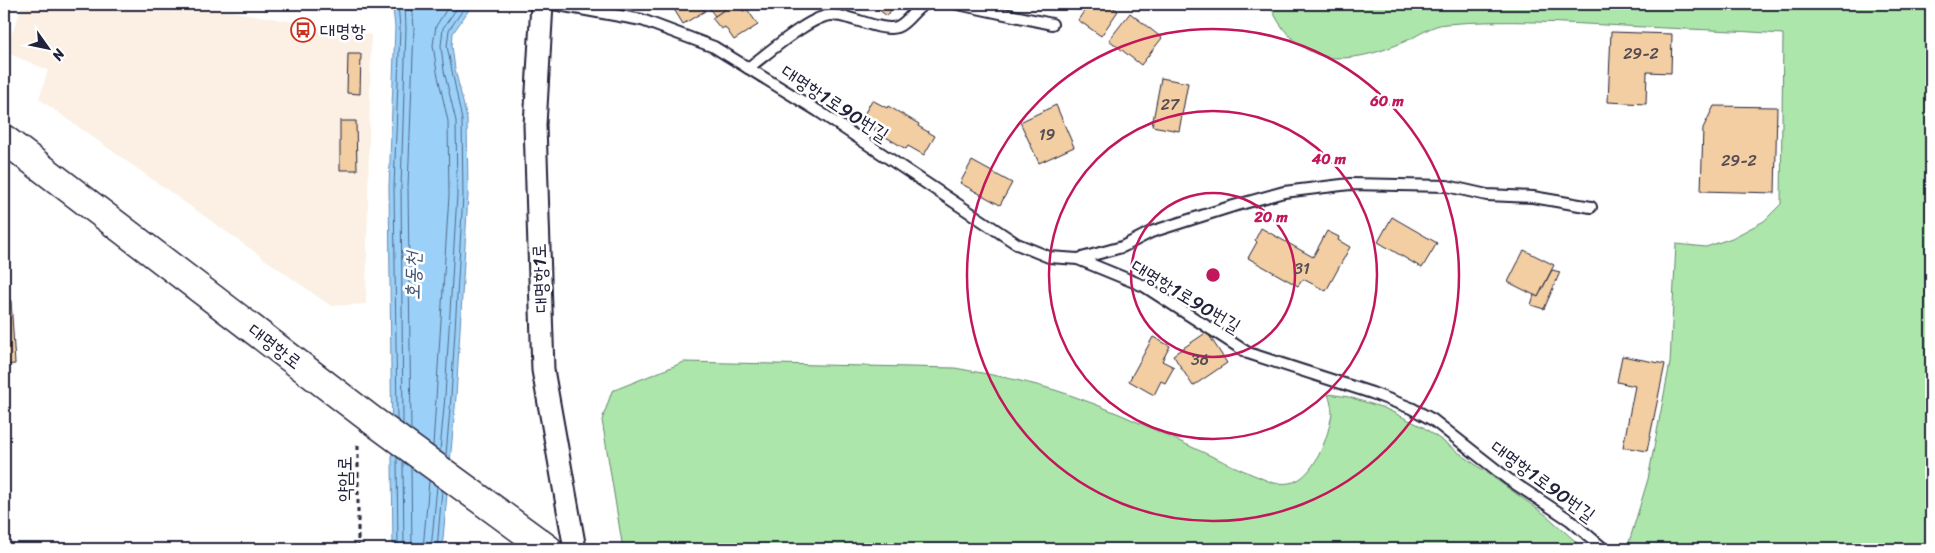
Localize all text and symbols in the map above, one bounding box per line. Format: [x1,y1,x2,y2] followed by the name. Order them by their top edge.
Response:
[320,14,366,47] place label: 대명항
[290,17,316,43] bus stop icon: 대명항
[22,22,72,72] north arrow
[1623,39,1659,68] house number: 29-2
[45,43,72,66] text: N
[774,56,896,150] street label: 대명항1로90번길
[1369,88,1404,114] text: 60 m
[1161,90,1180,119] house number: 27
[1039,120,1056,149] house number: 19
[1311,146,1347,172] text: 40 m
[1721,146,1757,175] house number: 29-2
[1253,204,1288,230] text: 20 m
[522,243,558,313] street label: 대명항1로
[395,250,431,300] water label: 호동천
[1125,250,1247,342] street label: 대명항1로90번길
[1294,254,1310,283] house number: 31
[1204,266,1222,284] centre of rings
[241,314,309,378] street label: 대명항로
[1191,345,1209,374] house number: 36
[1483,431,1603,531] street label: 대명항1로90번길
[328,456,361,502] street label: 약암로

